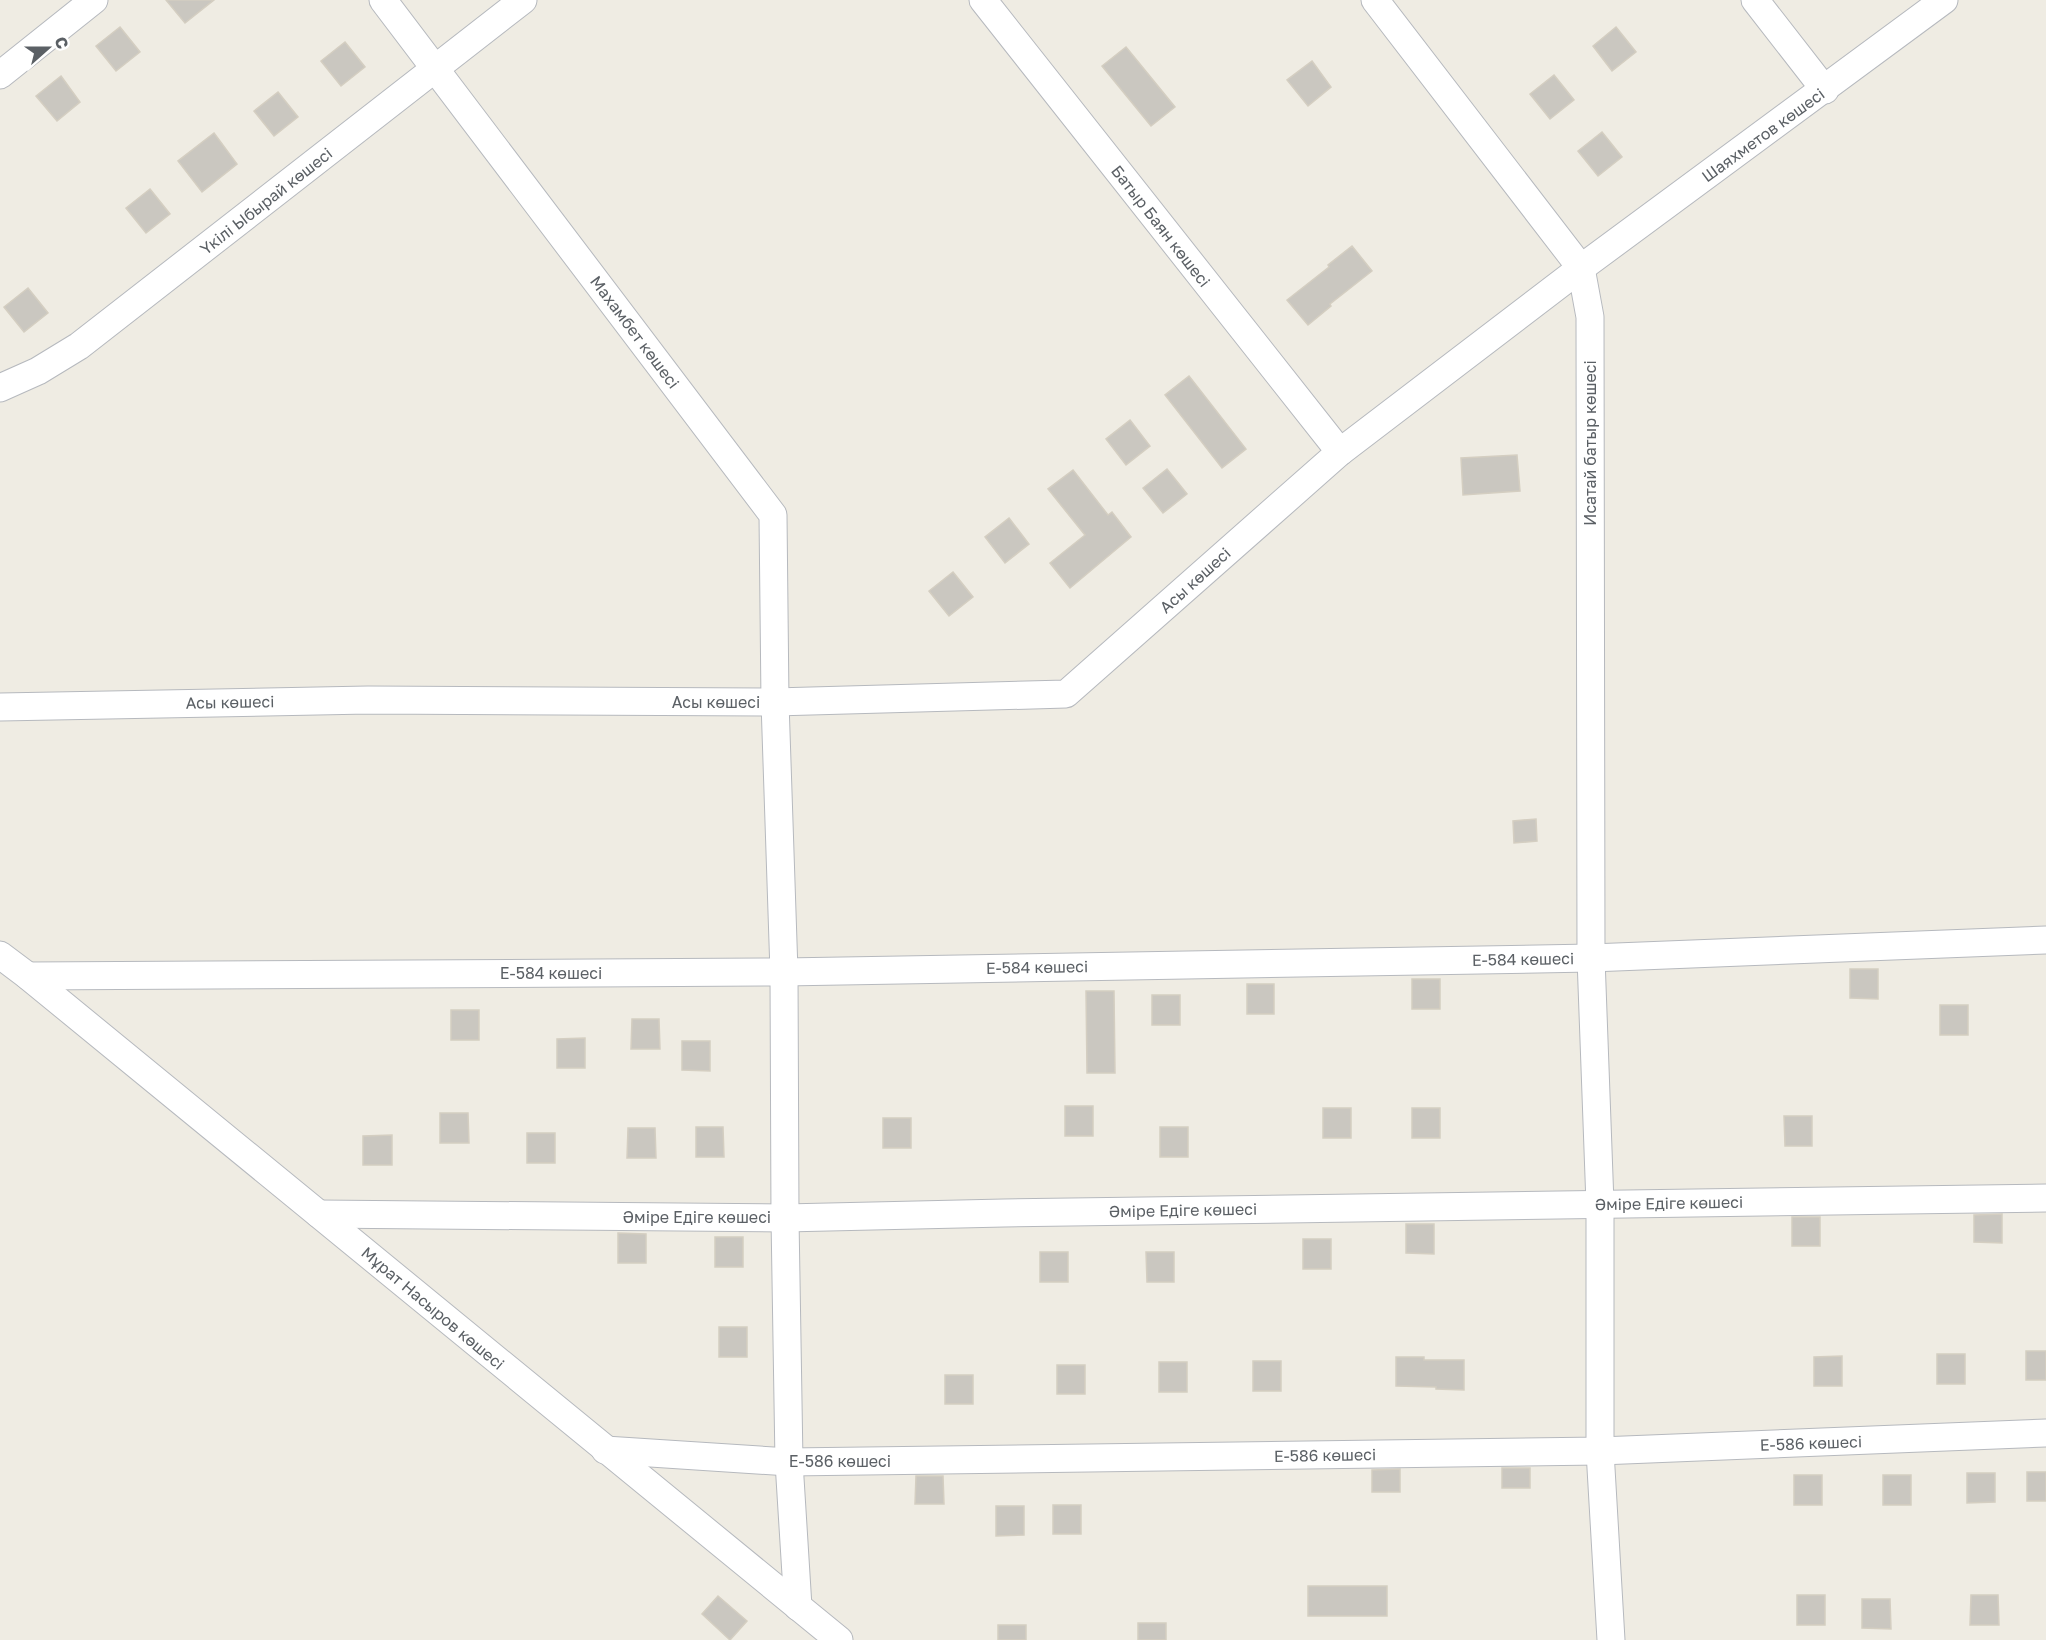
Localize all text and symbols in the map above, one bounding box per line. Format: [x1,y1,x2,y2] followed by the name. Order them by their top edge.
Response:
[18,18,78,78] north arrow
[51,34,73,52] text: С
[1698,84,1828,186] street label: Шаяхметов көшесі
[196,143,336,259] street label: Үкілі Ыбырай көшесі
[1107,161,1215,291] street label: Батыр Баян көшесі
[586,272,684,392] street label: Махамбет көшесі
[1580,360,1600,526] street label: Исатай батыр көшесі
[1155,543,1235,617] street label: Асы көшесі
[185,691,275,713] street label: Асы көшесі
[672,692,760,712] street label: Асы көшесі
[1472,948,1574,970] street label: Е-584 көшесі
[986,956,1088,978] street label: Е-584 көшесі
[500,963,602,983] street label: Е-584 көшесі
[1595,1192,1743,1214] street label: Әміре Едіге көшесі
[1109,1199,1257,1221] street label: Әміре Едіге көшесі
[623,1207,771,1227] street label: Әміре Едіге көшесі
[357,1242,509,1374] street label: Мұрат Насыров көшесі
[1760,1431,1862,1455] street label: Е-586 көшесі
[1274,1444,1376,1466] street label: Е-586 көшесі
[789,1451,891,1471] street label: Е-586 көшесі

